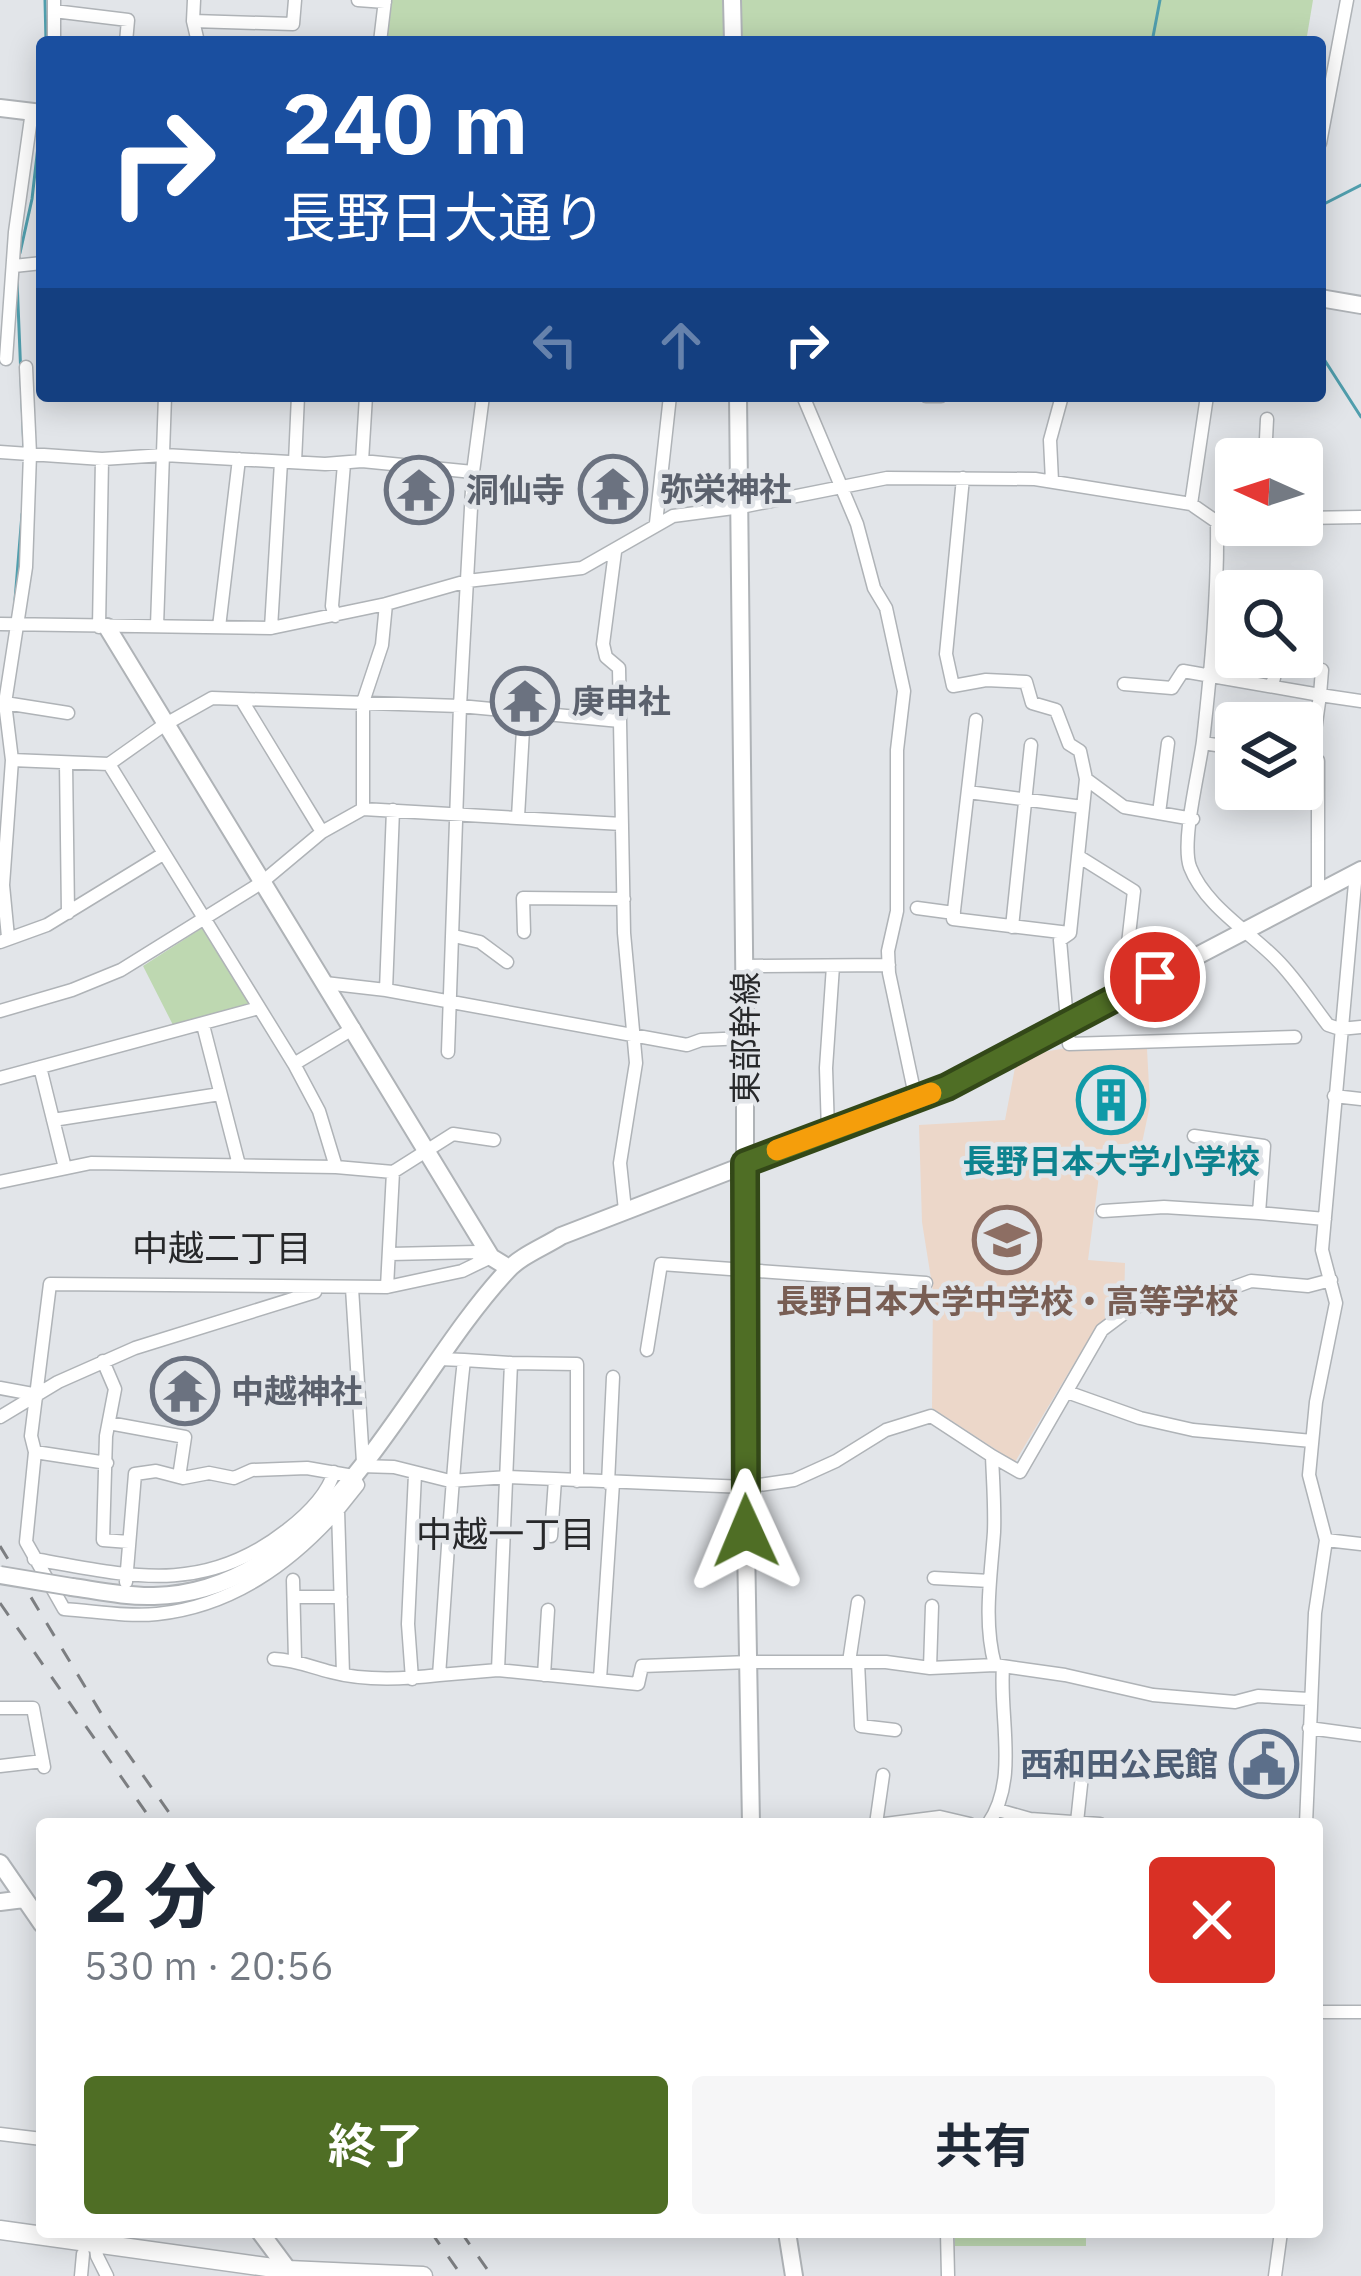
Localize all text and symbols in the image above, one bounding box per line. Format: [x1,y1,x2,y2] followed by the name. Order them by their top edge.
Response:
[282,68,528,177] text: 240 m
[84,84,240,240] icon: right
[282,182,606,252] text: 長野日大通り
[522,312,588,378] icon: left
[648,312,714,378] icon: ahead
[774,312,840,378] icon: right
[1215,438,1323,546] north arrow
[1215,438,1323,810] map controls
[578,454,648,524] temple icon: 弥栄神社
[384,455,454,525] temple icon: 洞仙寺
[660,467,792,510] place label: 弥栄神社
[466,468,565,511] place label: 洞仙寺
[1215,570,1323,678] button: search
[490,666,560,736] temple icon: 庚申社
[572,679,671,722] place label: 庚申社
[1215,702,1323,810] button: layers
[1104,926,1206,1028] pin
[1122,944,1188,1010] icon: arrive
[723,972,766,1104] street label: 東部幹線
[1076,1065,1146,1135] building icon: 長野日本大学小学校
[963,1139,1260,1182] place label: 長野日本大学小学校
[972,1205,1042,1275] school or university icon: 長野日本大学中学校・高等学校
[132,1224,312,1271] district label: 中越二丁目
[776,1279,1238,1322] place label: 長野日本大学中学校・高等学校
[150,1356,220,1426] temple icon: 中越神社
[231,1369,363,1412] place label: 中越神社
[683,1468,809,1594] position arrow
[416,1510,596,1557] district label: 中越一丁目
[1229,1729,1299,1799] public building icon: 西和田公民館
[1020,1742,1218,1785] place label: 西和田公民館
[84,1848,216,1942] text: 2 分
[1149,1857,1275,1983] button: close
[84,1940,334,1991] text: 530 m · 20:56
[84,2076,668,2214] button: 終了
[692,2076,1275,2214] button: 共有

